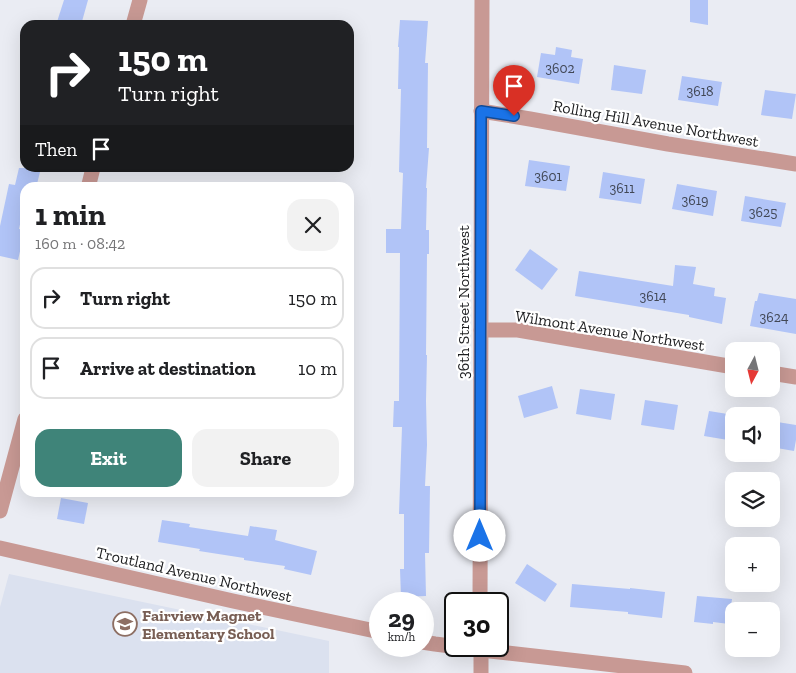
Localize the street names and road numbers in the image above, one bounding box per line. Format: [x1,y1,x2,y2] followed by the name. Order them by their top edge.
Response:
[552,96,760,151] street label: Rolling Hill Avenue Northwest
[454,225,473,379] street label: 36th Street Northwest
[514,306,706,355] street label: Wilmont Avenue Northwest
[94,543,294,606] street label: Troutland Avenue Northwest

